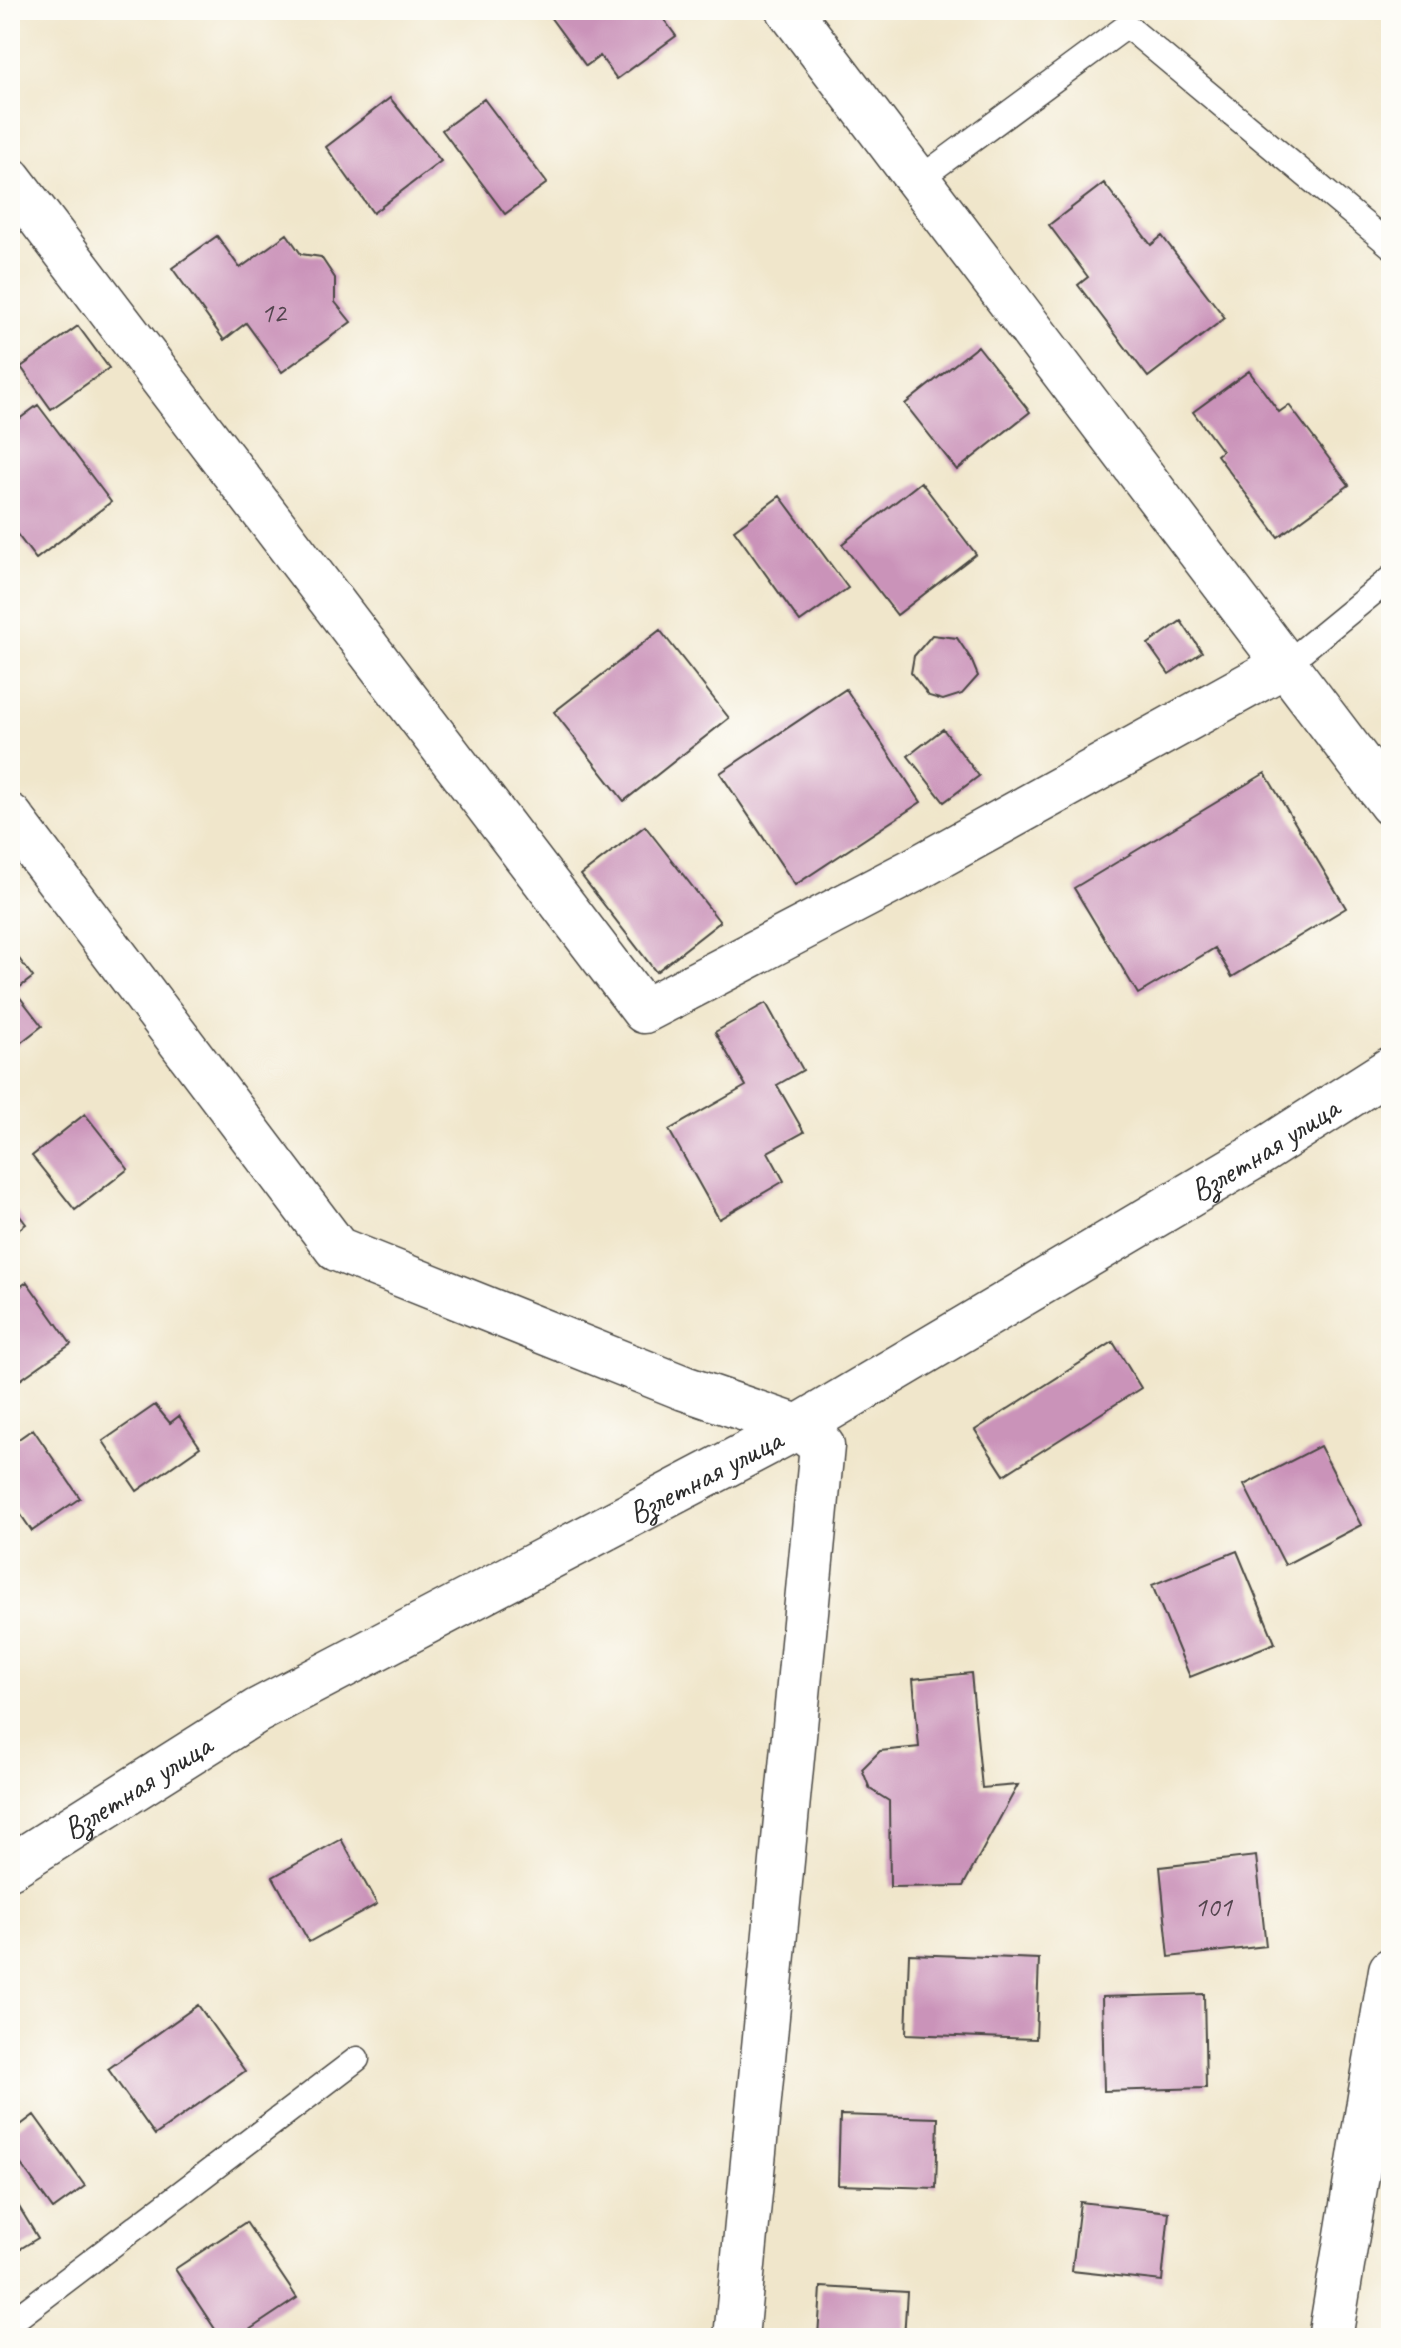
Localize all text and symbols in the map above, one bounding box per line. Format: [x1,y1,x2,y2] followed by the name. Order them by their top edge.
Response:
[260,295,288,330] house number: 12
[1183,1086,1349,1211] street label: Взлетная улица
[621,1418,792,1534] street label: Взлетная улица
[55,1724,222,1850] street label: Взлетная улица
[1194,1889,1233,1924] house number: 101

